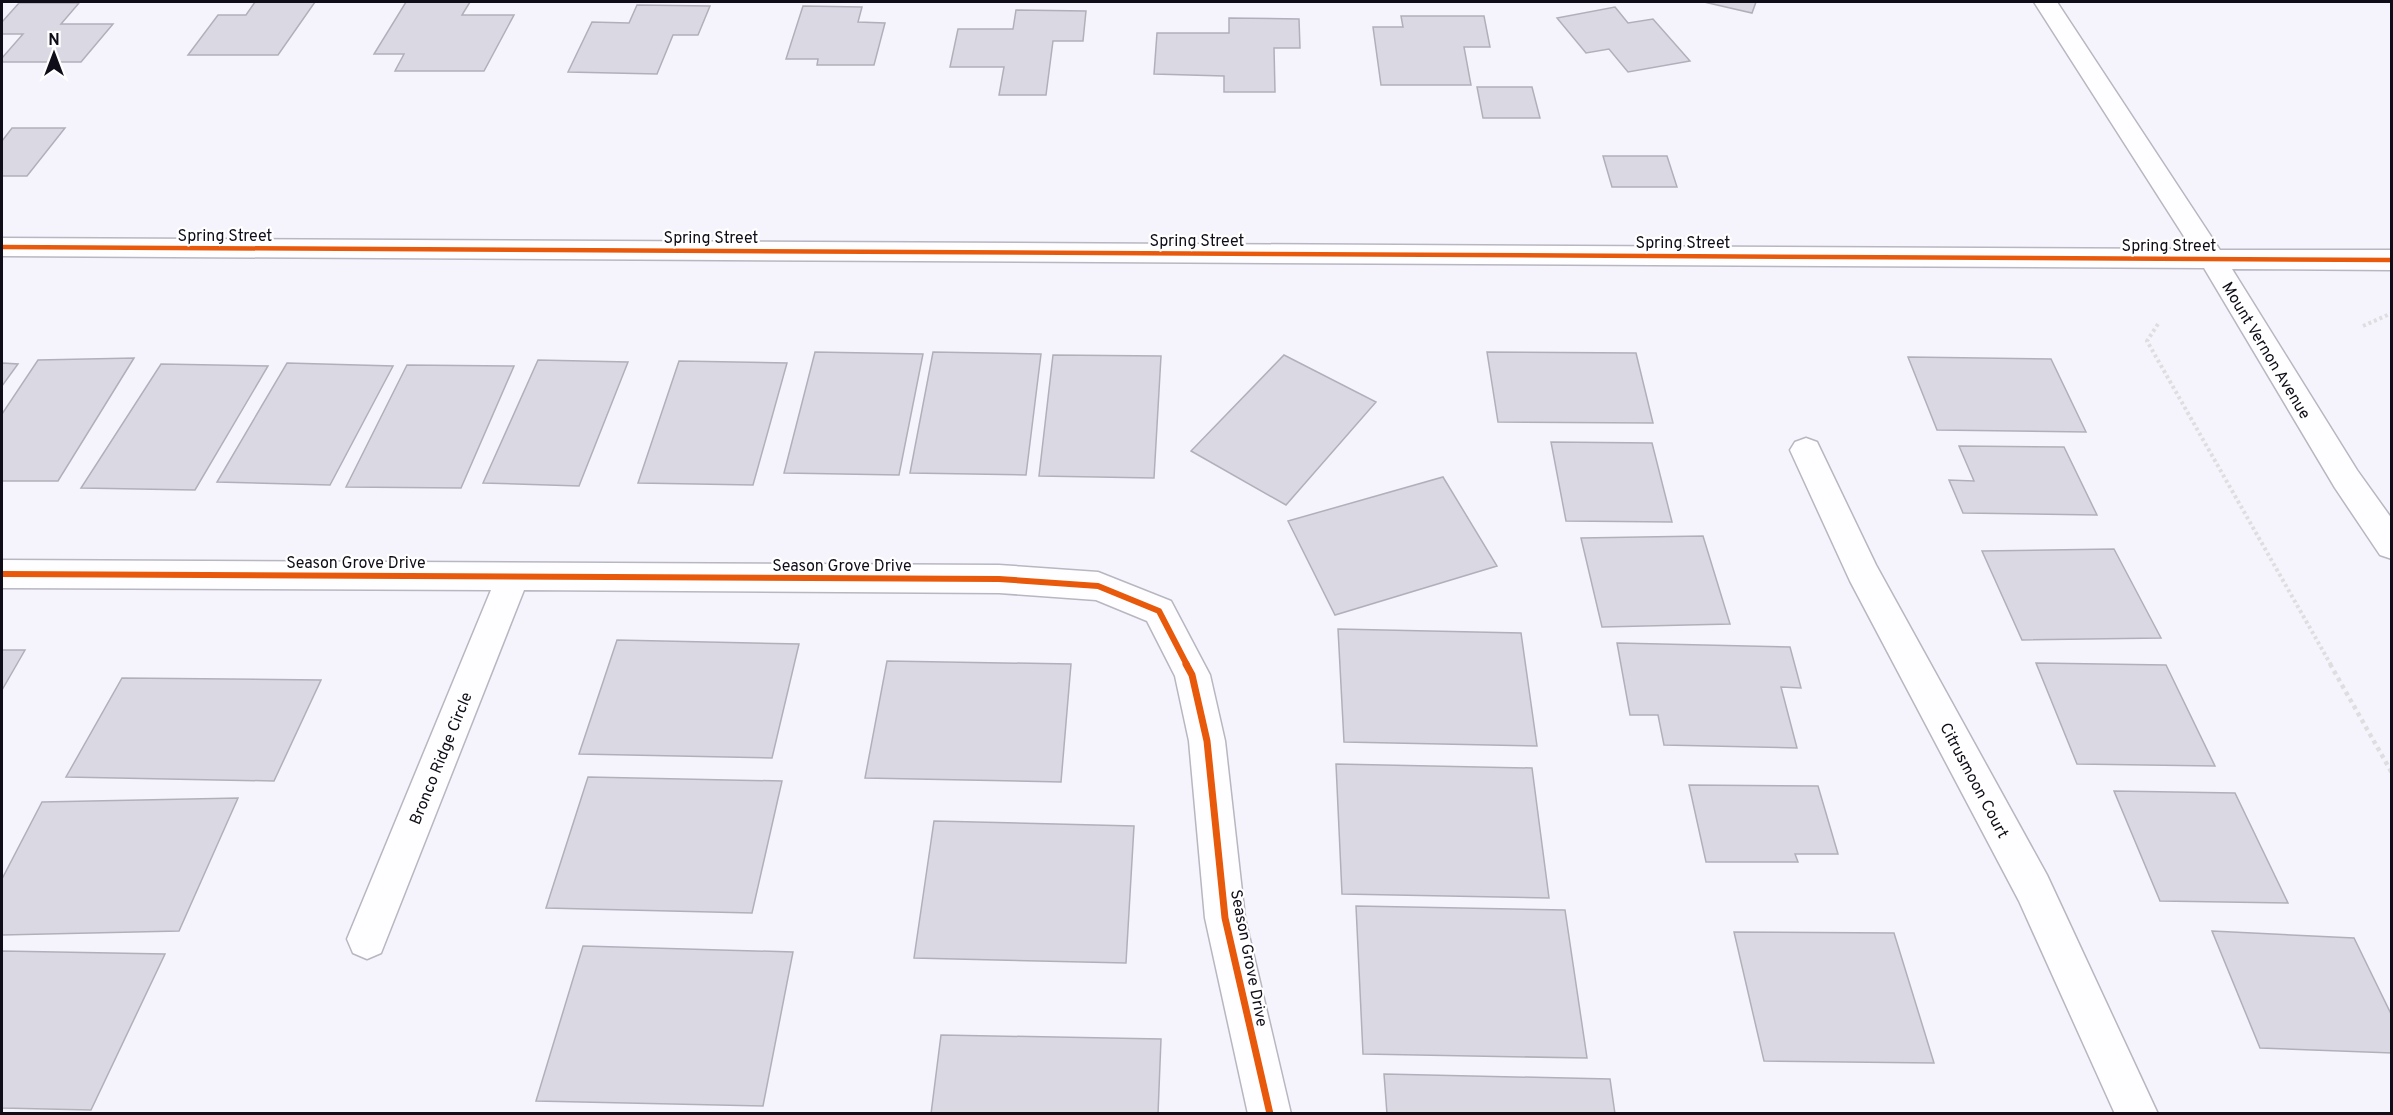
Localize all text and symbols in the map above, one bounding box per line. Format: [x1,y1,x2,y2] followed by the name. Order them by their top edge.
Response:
[24,24,84,84] north arrow
[48,31,60,51] text: N
[178,227,272,247] street label: Spring Street
[664,229,758,249] street label: Spring Street
[1150,232,1244,252] street label: Spring Street
[1636,234,1730,254] street label: Spring Street
[2122,237,2216,257] street label: Spring Street
[2216,279,2314,423] street label: Mount Vernon Avenue
[286,554,426,574] street label: Season Grove Drive
[772,557,912,577] street label: Season Grove Drive
[406,690,478,828] street label: Bronco Ridge Circle
[1934,720,2012,842] street label: Citrusmoon Court
[1225,888,1271,1029] street label: Season Grove Drive

